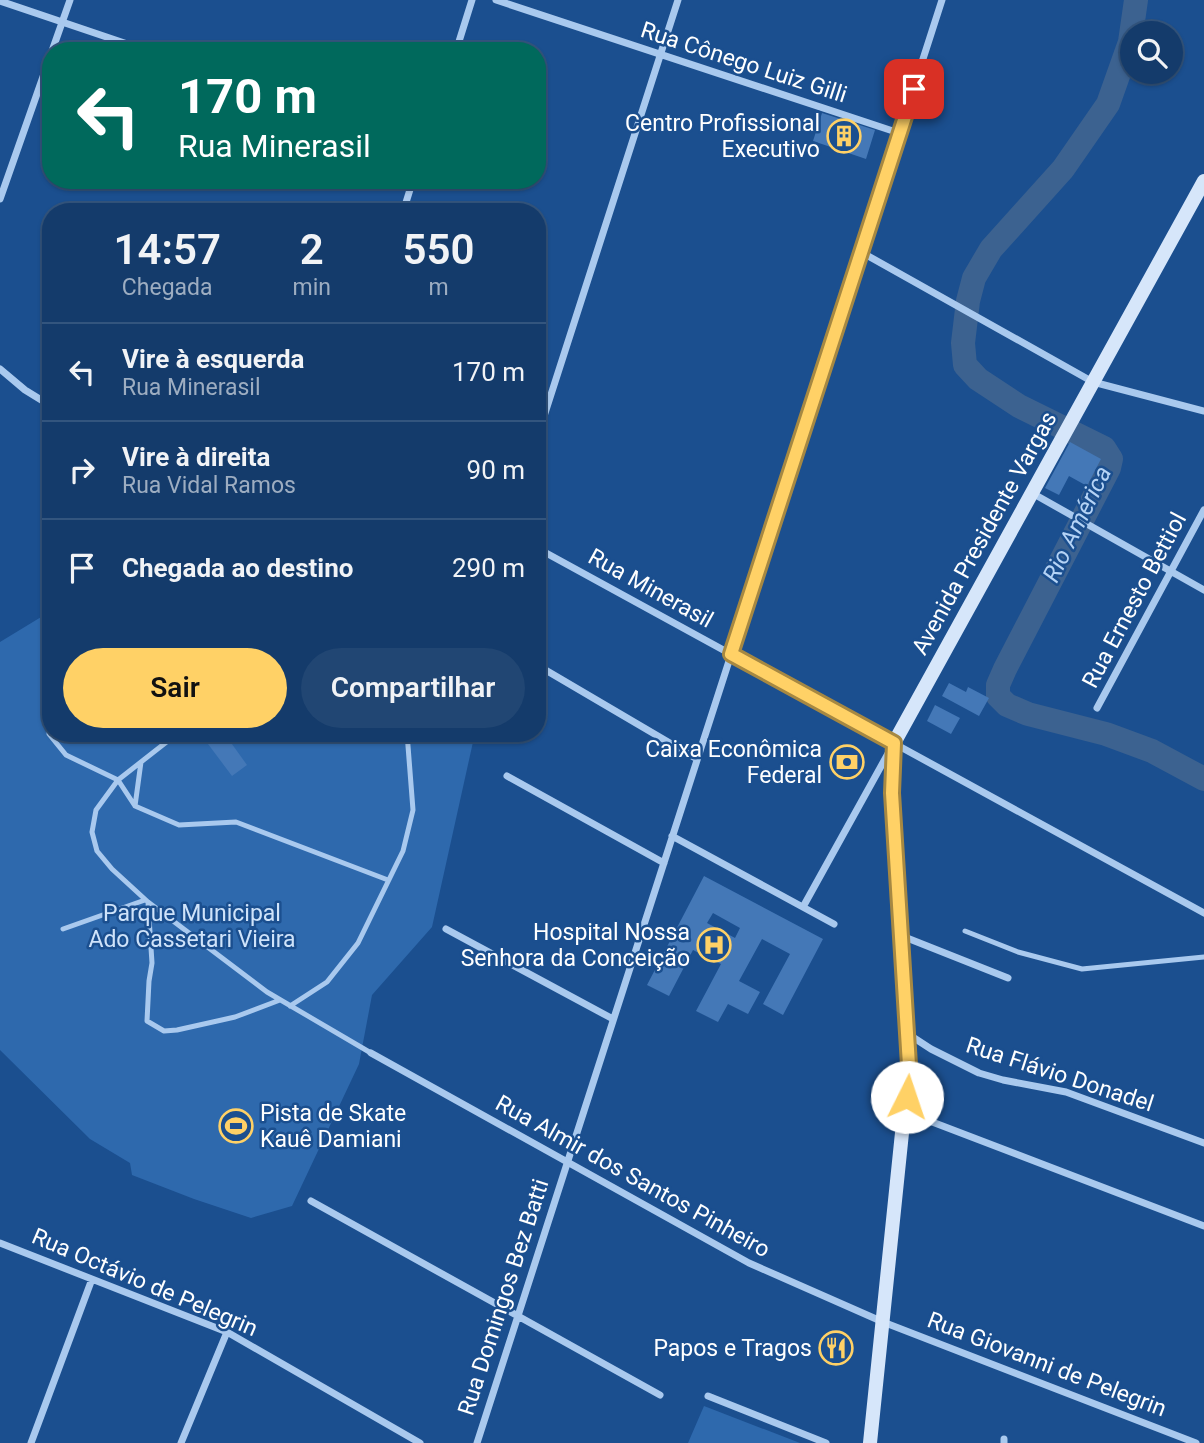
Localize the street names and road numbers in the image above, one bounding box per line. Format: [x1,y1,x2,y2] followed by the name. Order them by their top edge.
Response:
[637,16,850,109] street label: Rua Cônego Luiz Gilli
[906,407,1063,659] street label: Avenida Presidente Vargas
[1077,508,1192,693] street label: Rua Ernesto Bettiol
[584,543,718,634] street label: Rua Minerasil
[963,1031,1157,1118] street label: Rua Flávio Donadel
[491,1090,775,1263] street label: Rua Almir dos Santos Pinheiro
[453,1176,554,1419] street label: Rua Domingos Bez Batti
[28,1223,262,1342] street label: Rua Octávio de Pelegrin
[924,1306,1170,1423] street label: Rua Giovanni de Pelegrin

